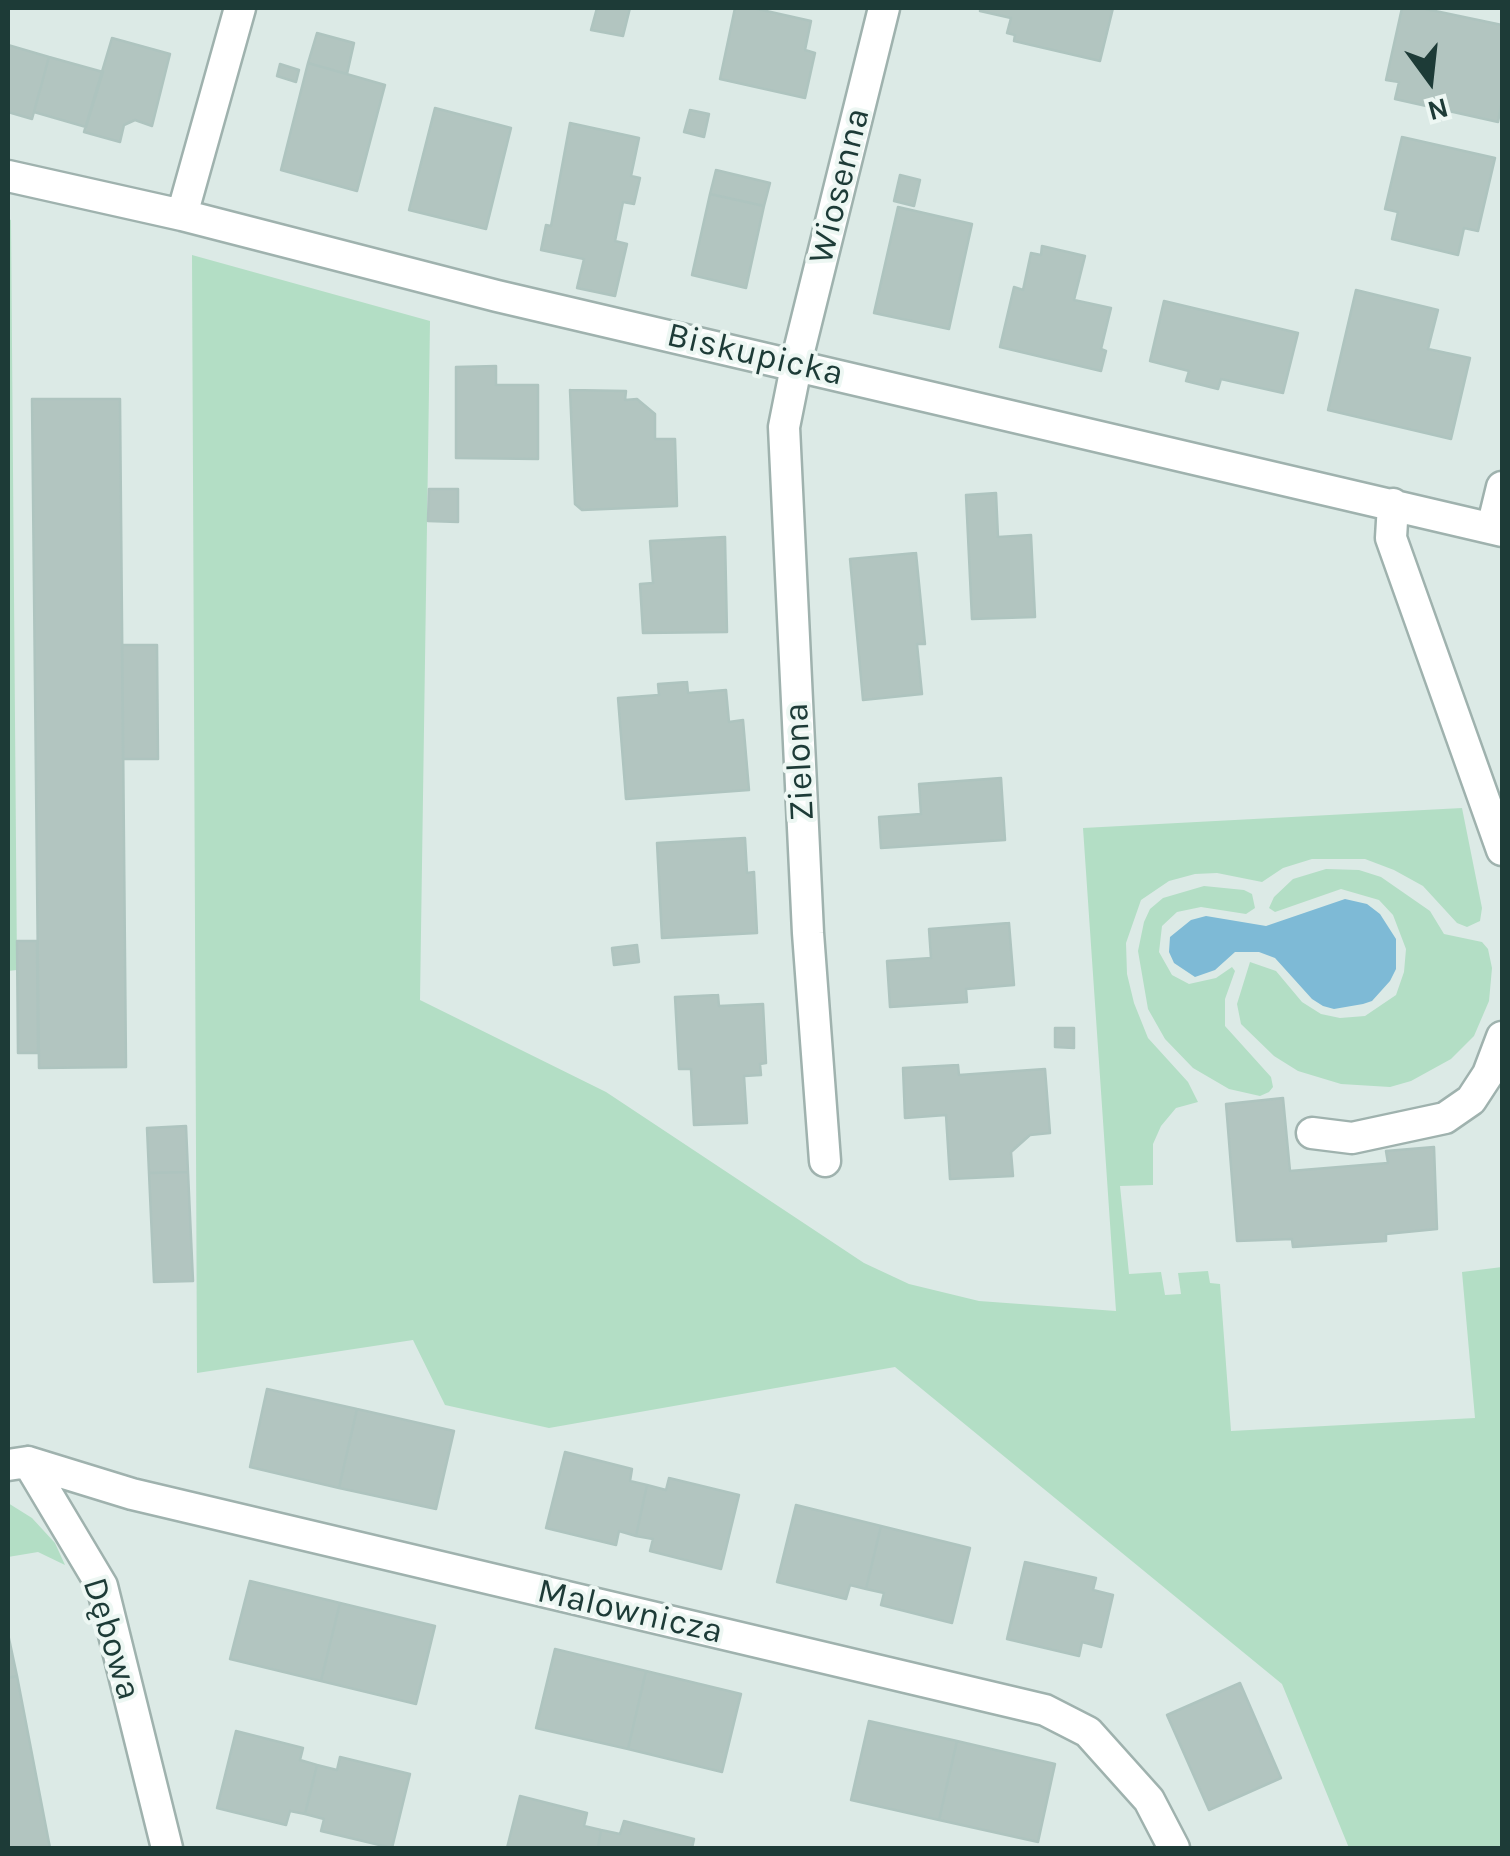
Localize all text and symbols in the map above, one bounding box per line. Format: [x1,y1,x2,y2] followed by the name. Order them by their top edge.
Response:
[1380,30,1480,130] north arrow
[1424,91,1452,128] text: N
[800,104,880,268] street label: Wiosenna
[663,314,847,396] street label: Biskupicka
[776,702,824,822] street label: Zielona
[533,1570,727,1654] street label: Malownicza
[73,1573,149,1705] street label: Dębowa

